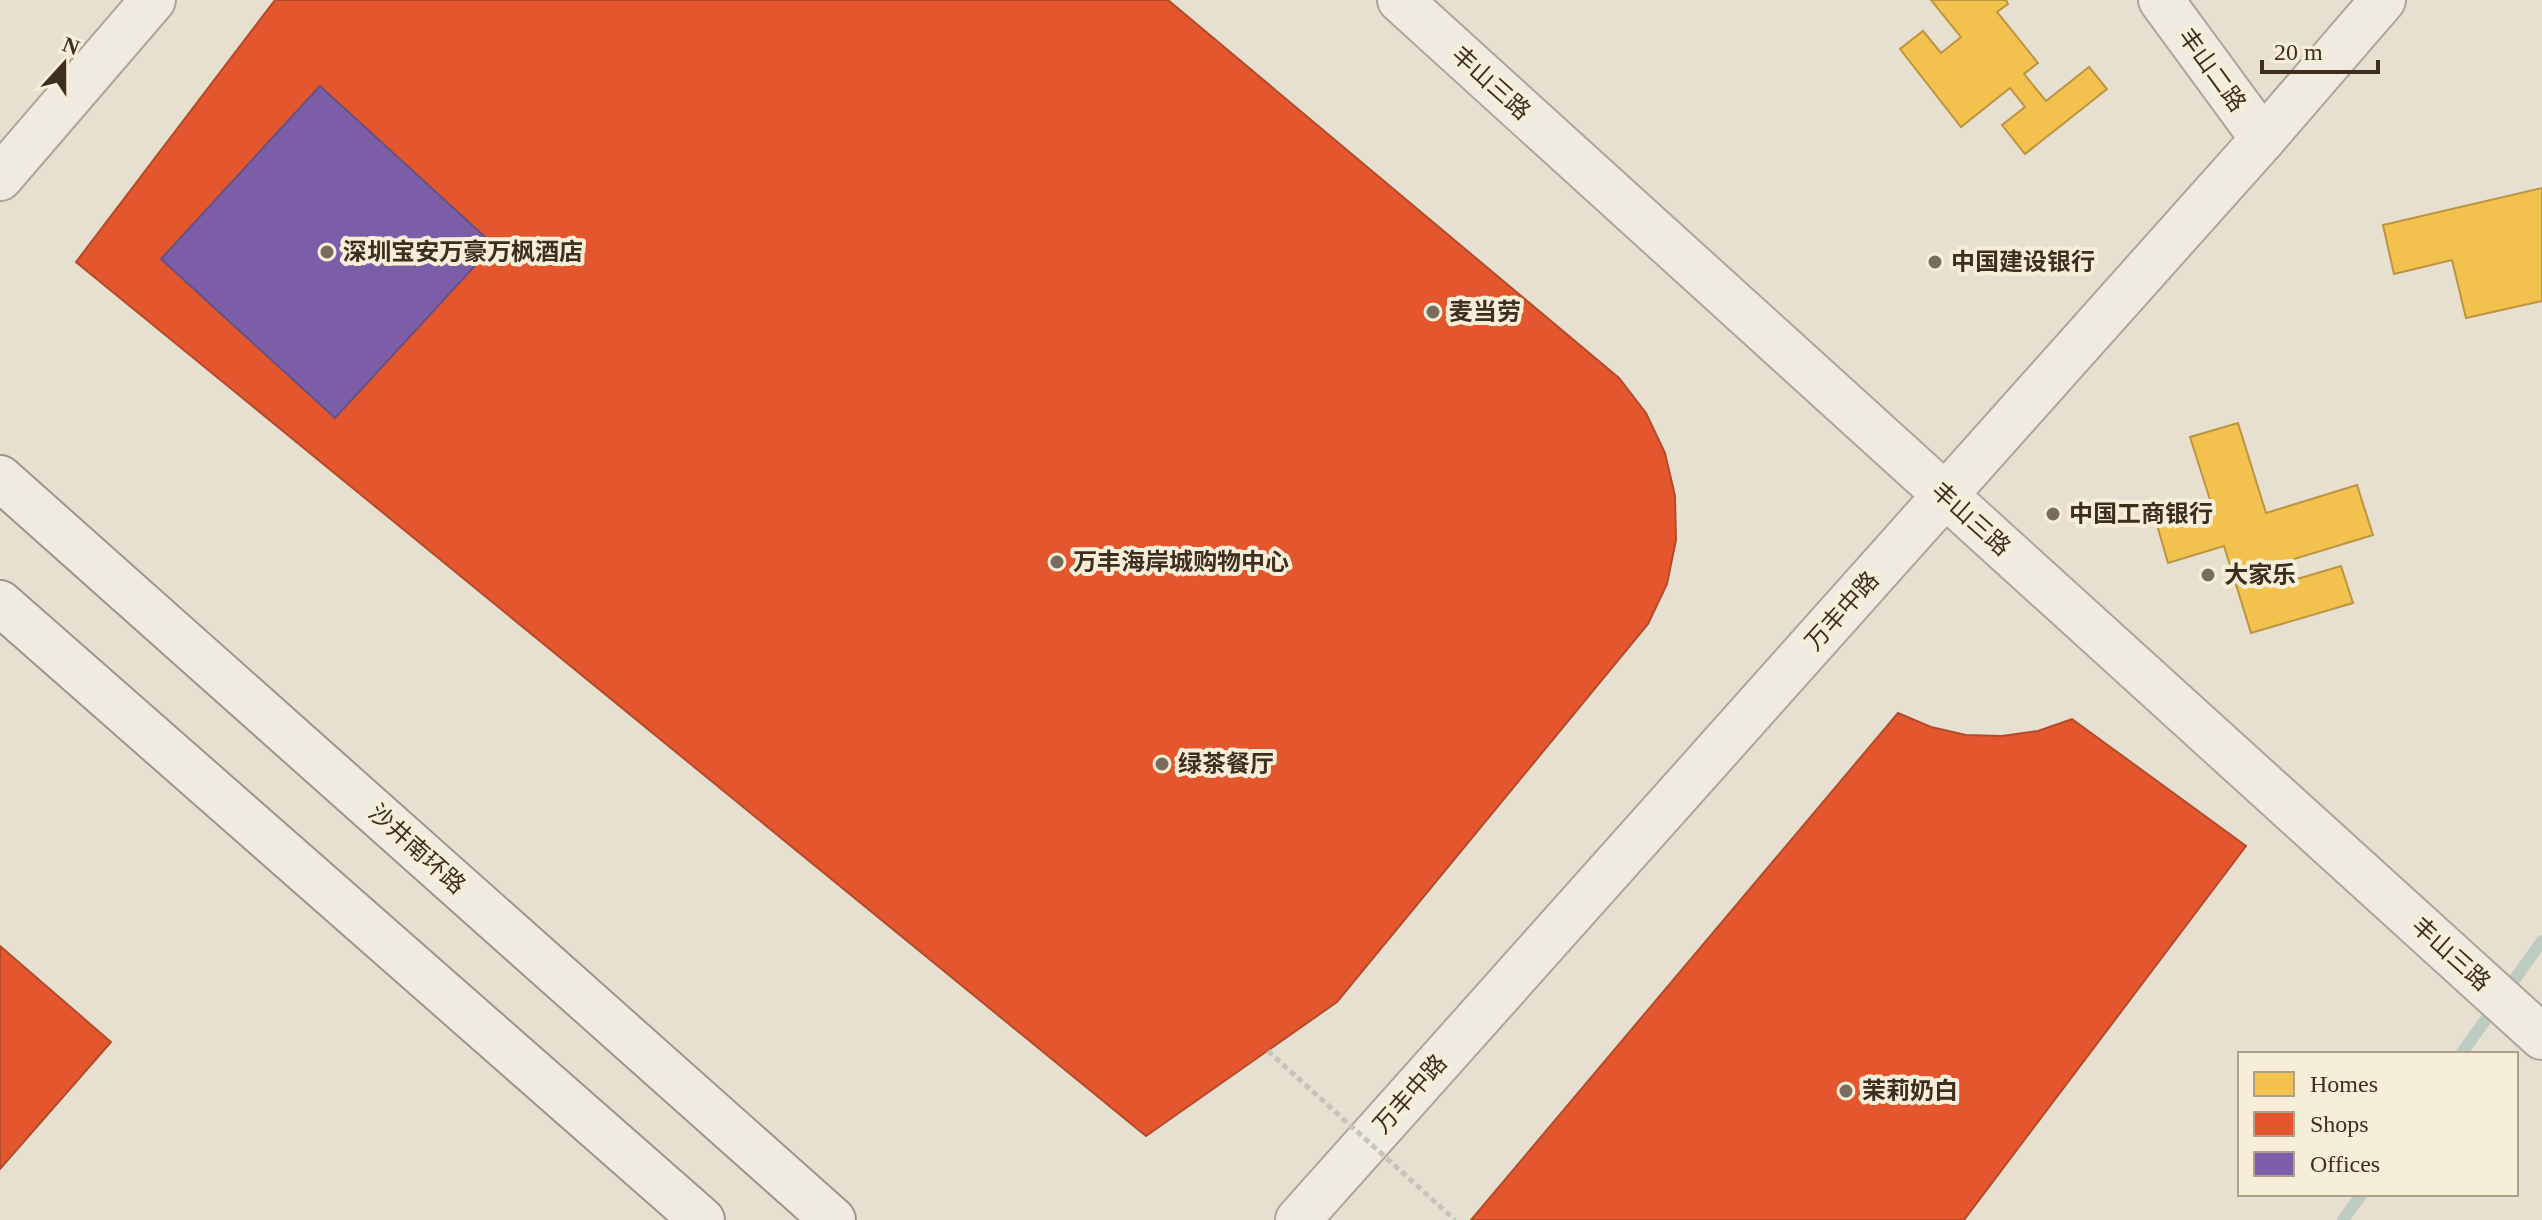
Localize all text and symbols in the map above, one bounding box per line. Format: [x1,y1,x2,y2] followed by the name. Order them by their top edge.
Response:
[24,24,104,104] north arrow
[2173,24,2251,116] street label: 丰山二路
[2262,24,2378,74] scale bar
[59,31,83,60] text: N
[2274,39,2323,65] text: 20 m
[1447,41,1535,125] street label: 丰山三路
[343,239,583,265] place label: 深圳宝安万豪万枫酒店
[318,243,336,261] marker: 深圳宝安万豪万枫酒店
[1951,249,2095,275] place label: 中国建设银行
[1926,253,1944,271] marker: 中国建设银行
[1449,299,1521,325] place label: 麦当劳
[1424,303,1442,321] marker: 麦当劳
[1927,477,2015,561] street label: 丰山三路
[2069,501,2213,527] place label: 中国工商银行
[2044,505,2062,523] marker: 中国工商银行
[1073,549,1289,575] place label: 万丰海岸城购物中心
[1048,553,1066,571] marker: 万丰海岸城购物中心
[2224,562,2296,588] place label: 大家乐
[2199,566,2217,584] marker: 大家乐
[1800,567,1884,655] street label: 万丰中路
[1178,751,1274,777] place label: 绿茶餐厅
[1153,755,1171,773] marker: 绿茶餐厅
[364,799,470,899] street label: 沙井南环路
[2407,912,2495,996] street label: 丰山三路
[1368,1050,1452,1138] street label: 万丰中路
[2238,1052,2518,1196] legend
[2310,1071,2378,1097] text: Homes
[1862,1078,1958,1104] place label: 茉莉奶白
[1837,1082,1855,1100] marker: 茉莉奶白
[2310,1111,2369,1137] text: Shops
[2310,1151,2380,1177] text: Offices

